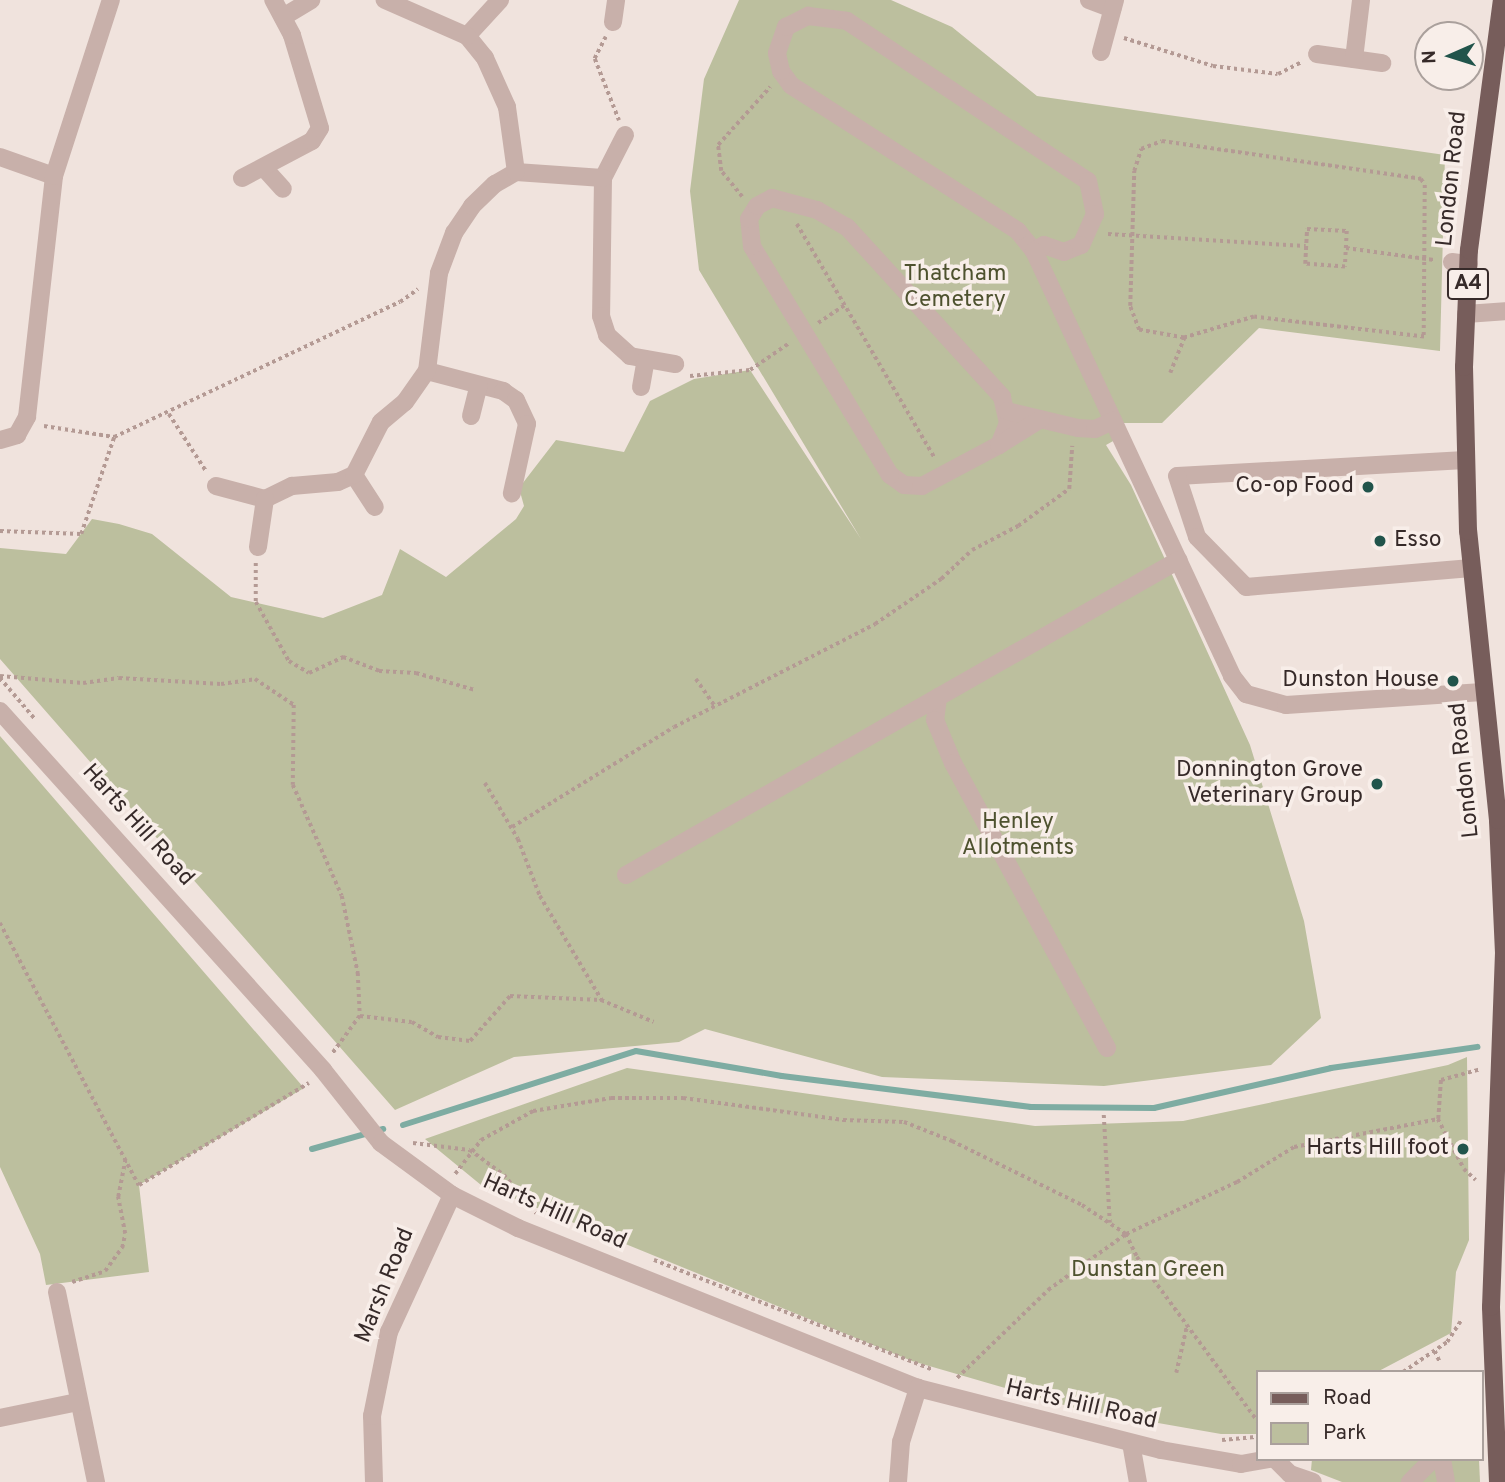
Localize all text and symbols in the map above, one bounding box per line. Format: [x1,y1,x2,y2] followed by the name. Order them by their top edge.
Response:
[1414,21,1484,91] north arrow
[1418,50,1442,64] text: N
[1432,110,1474,248] street label: London Road
[903,261,1007,315] park label: Thatcham Cemetery
[1445,266,1491,302] road number: A4
[1235,473,1354,501] place label: Co-op Food
[1360,479,1376,495] marker: Co-op Food
[1394,527,1442,555] place label: Esso
[1372,533,1388,549] marker: Esso
[1282,667,1439,695] place label: Dunston House
[1445,673,1461,689] marker: Dunston House
[1445,701,1487,839] street label: London Road
[1176,757,1363,811] place label: Donnington Grove Veterinary Group
[75,759,199,893] street label: Harts Hill Road
[1369,776,1385,792] marker: Donnington Grove Veterinary Group
[962,809,1074,863] park label: Henley Allotments
[1306,1135,1449,1163] place label: Harts Hill foot
[1455,1141,1471,1157] marker: Harts Hill foot
[478,1169,630,1257] street label: Harts Hill Road
[350,1225,422,1347] street label: Marsh Road
[1071,1257,1225,1285] park label: Dunstan Green
[1256,1370,1484,1461] legend
[1003,1375,1159,1437] street label: Harts Hill Road
[1323,1385,1372,1412] text: Road
[1323,1420,1366,1447] text: Park

